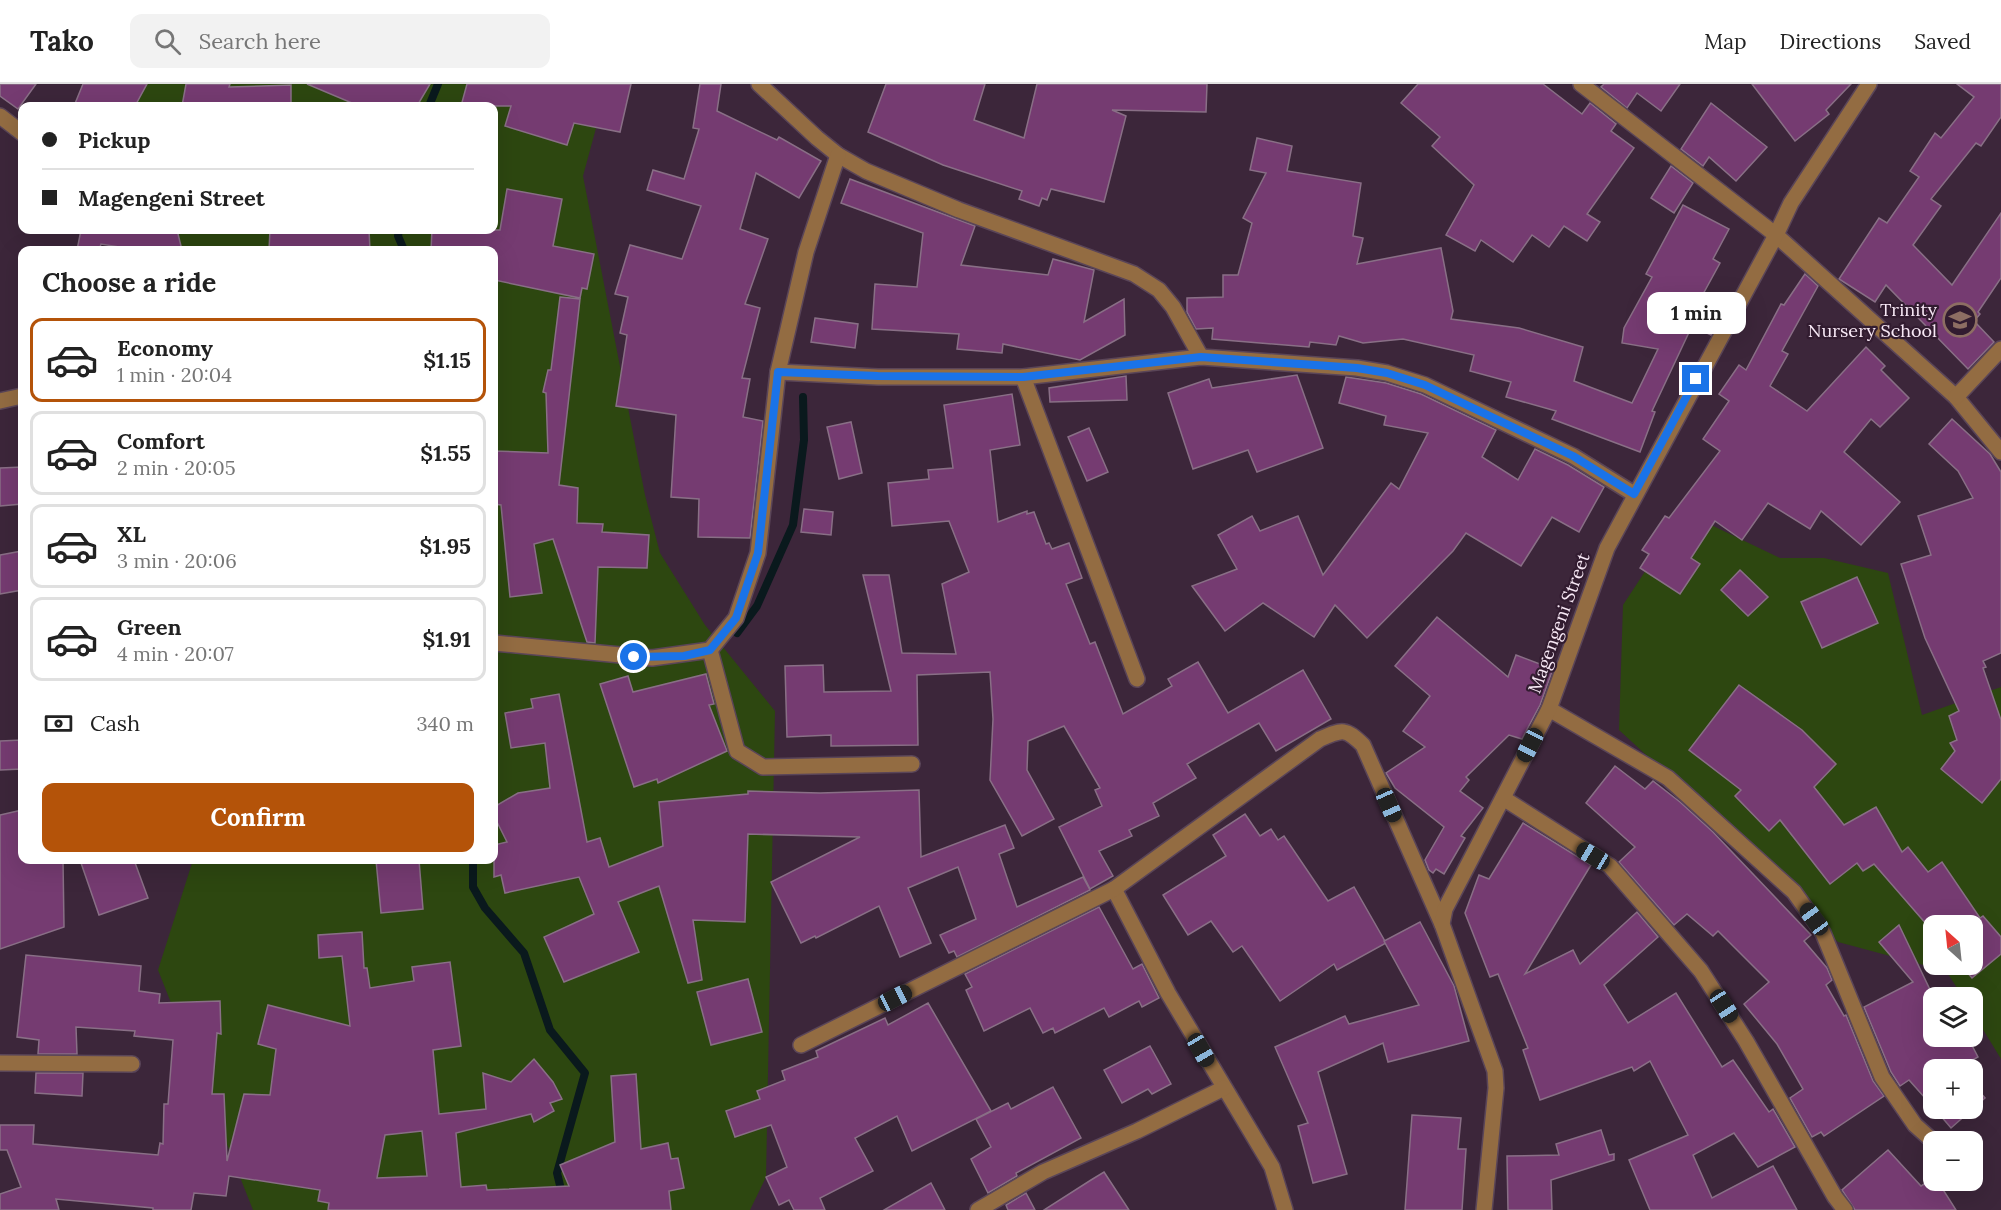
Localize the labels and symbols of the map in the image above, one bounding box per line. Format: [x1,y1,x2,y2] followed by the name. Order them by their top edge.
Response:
[1646,292,1746,334] callout: 1 min
[1808,298,1937,342] place label: Trinity Nursery School
[1942,302,1978,338] school or university icon: Trinity Nursery School
[1682,365,1709,392] route end
[1522,549,1595,696] street label: Magengeni Street
[620,643,647,670] route start
[1514,725,1546,765] car
[1373,785,1405,825] car
[1573,839,1613,873] car
[1796,899,1832,939] car
[1923,915,1983,975] north arrow
[875,982,915,1014] car
[1707,986,1741,1026] car
[1184,1030,1218,1070] car

